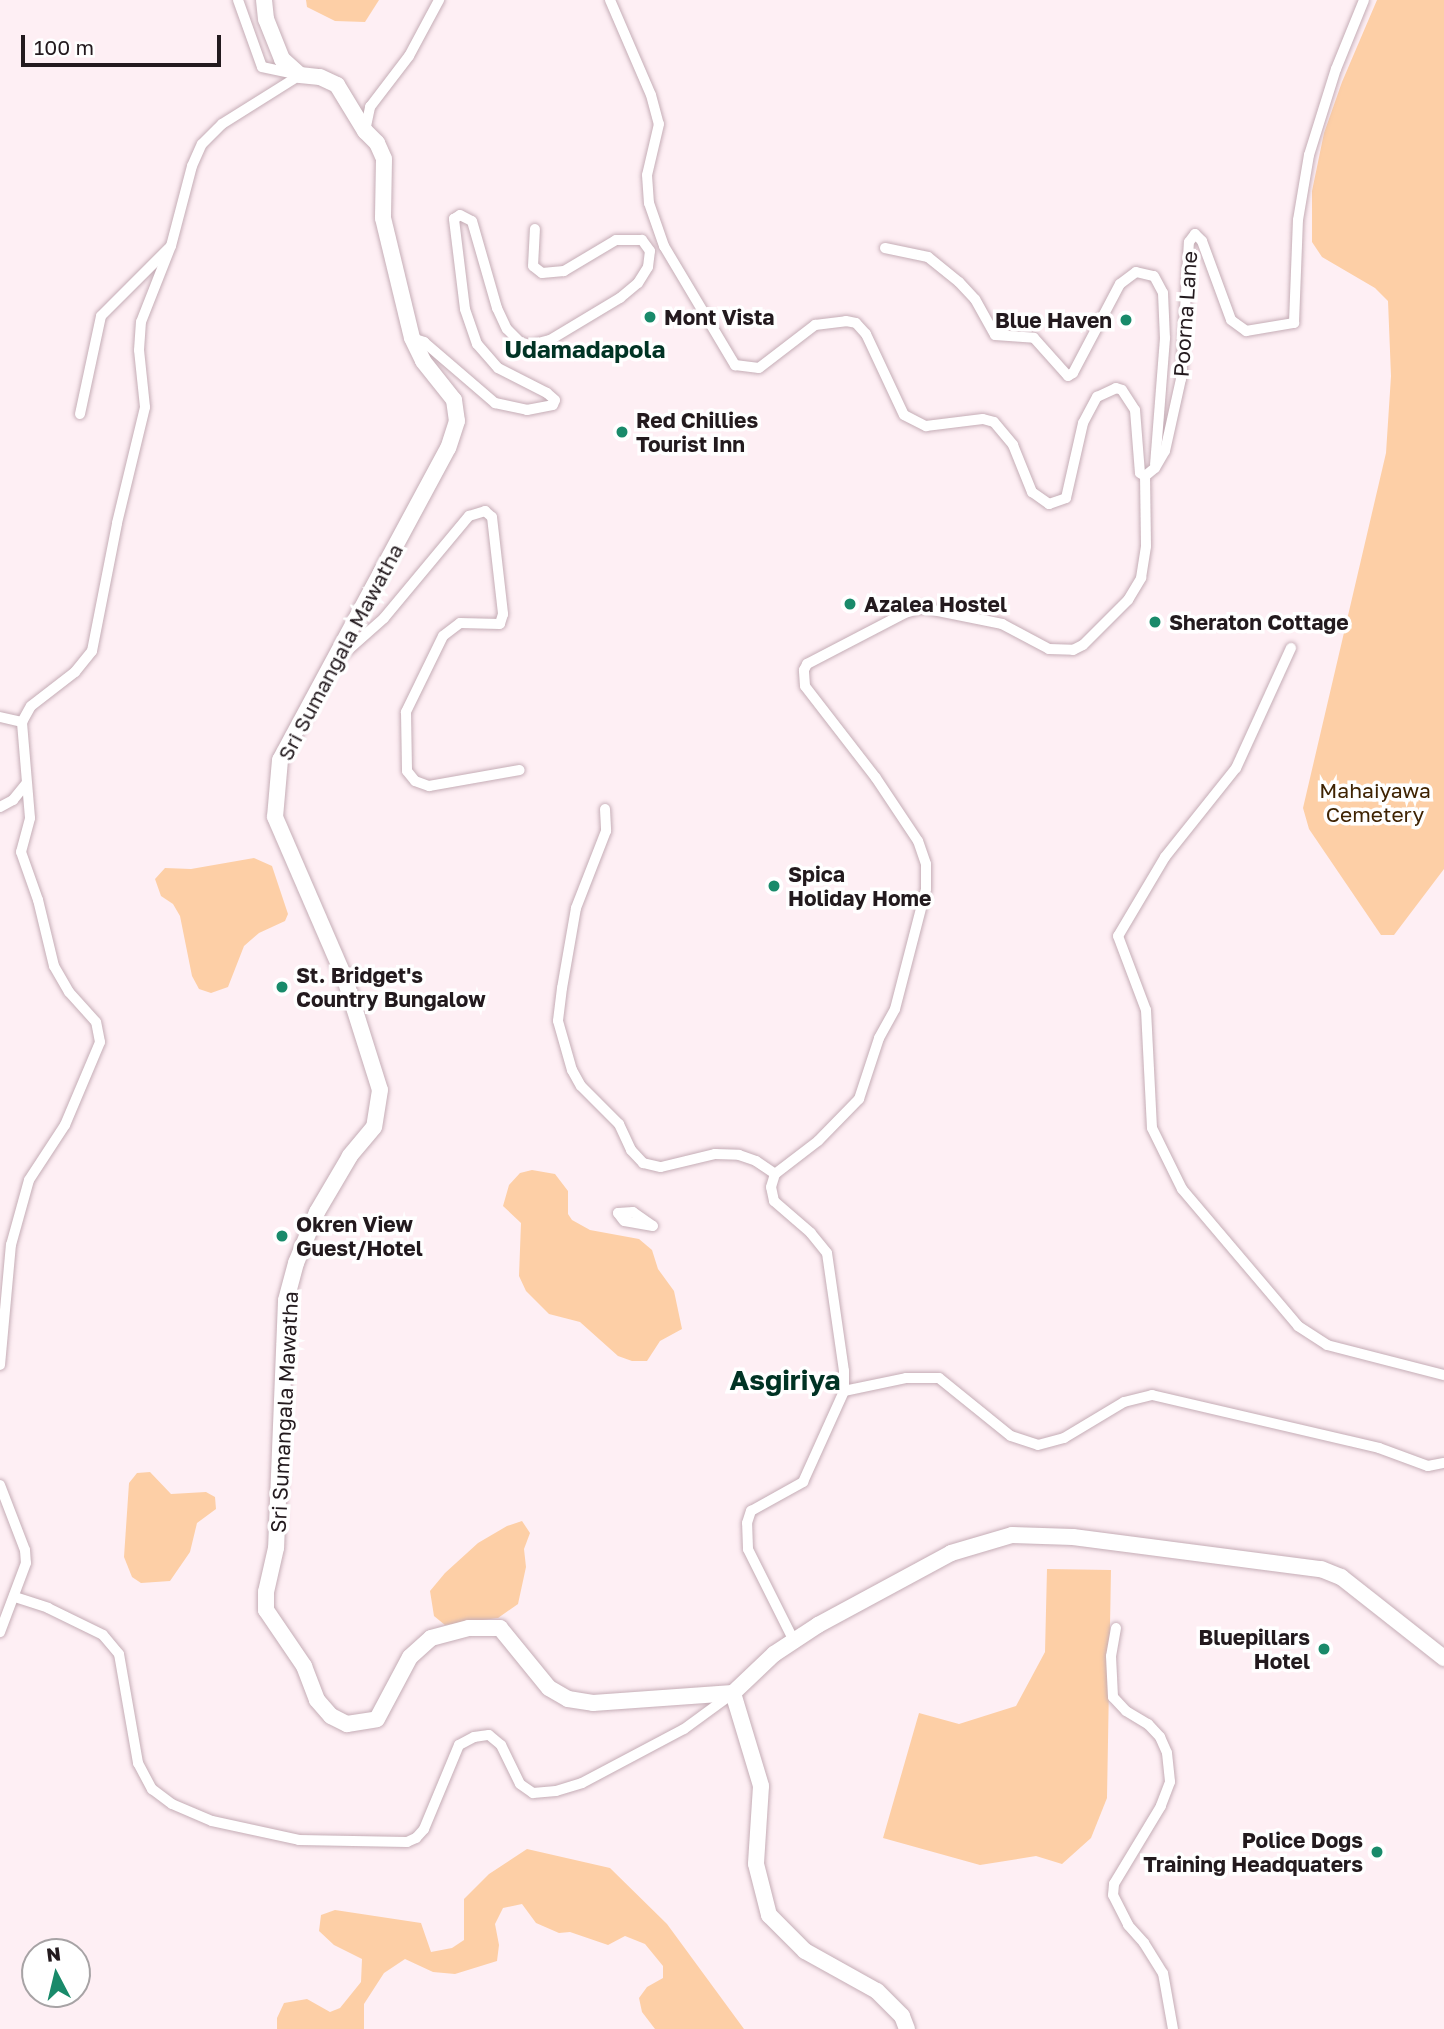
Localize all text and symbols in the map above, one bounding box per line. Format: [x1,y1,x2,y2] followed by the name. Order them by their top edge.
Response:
[24,21,224,65] scale bar
[34,34,94,60] text: 100 m
[1168,250,1202,378] street label: Poorna Lane
[664,304,775,330] place label: Mont Vista
[995,307,1112,333] place label: Blue Haven
[642,309,658,325] marker: Mont Vista
[1118,312,1134,328] marker: Blue Haven
[505,335,665,363] district label: Udamadapola
[636,407,758,457] place label: Red Chillies Tourist Inn
[614,424,630,440] marker: Red Chillies Tourist Inn
[272,539,408,765] street label: Sri Sumangala Mawatha
[864,591,1007,617] place label: Azalea Hostel
[842,596,858,612] marker: Azalea Hostel
[1169,609,1349,635] place label: Sheraton Cottage
[1147,614,1163,630] marker: Sheraton Cottage
[1319,777,1431,827] park label: Mahaiyawa Cemetery
[788,861,931,911] place label: Spica Holiday Home
[766,878,782,894] marker: Spica Holiday Home
[296,962,486,1012] place label: St. Bridget's Country Bungalow
[274,979,290,995] marker: St. Bridget's Country Bungalow
[296,1211,423,1261] place label: Okren View Guest/Hotel
[274,1228,290,1244] marker: Okren View Guest/Hotel
[265,1291,303,1533] street label: Sri Sumangala Mawatha
[730,1363,840,1397] district label: Asgiriya
[1198,1624,1310,1674] place label: Bluepillars Hotel
[1316,1641,1332,1657] marker: Bluepillars Hotel
[1143,1827,1363,1877] place label: Police Dogs Training Headquaters
[1369,1844,1385,1860] marker: Police Dogs Training Headquaters
[21,1938,91,2008] north arrow
[45,1941,62,1966] text: N

